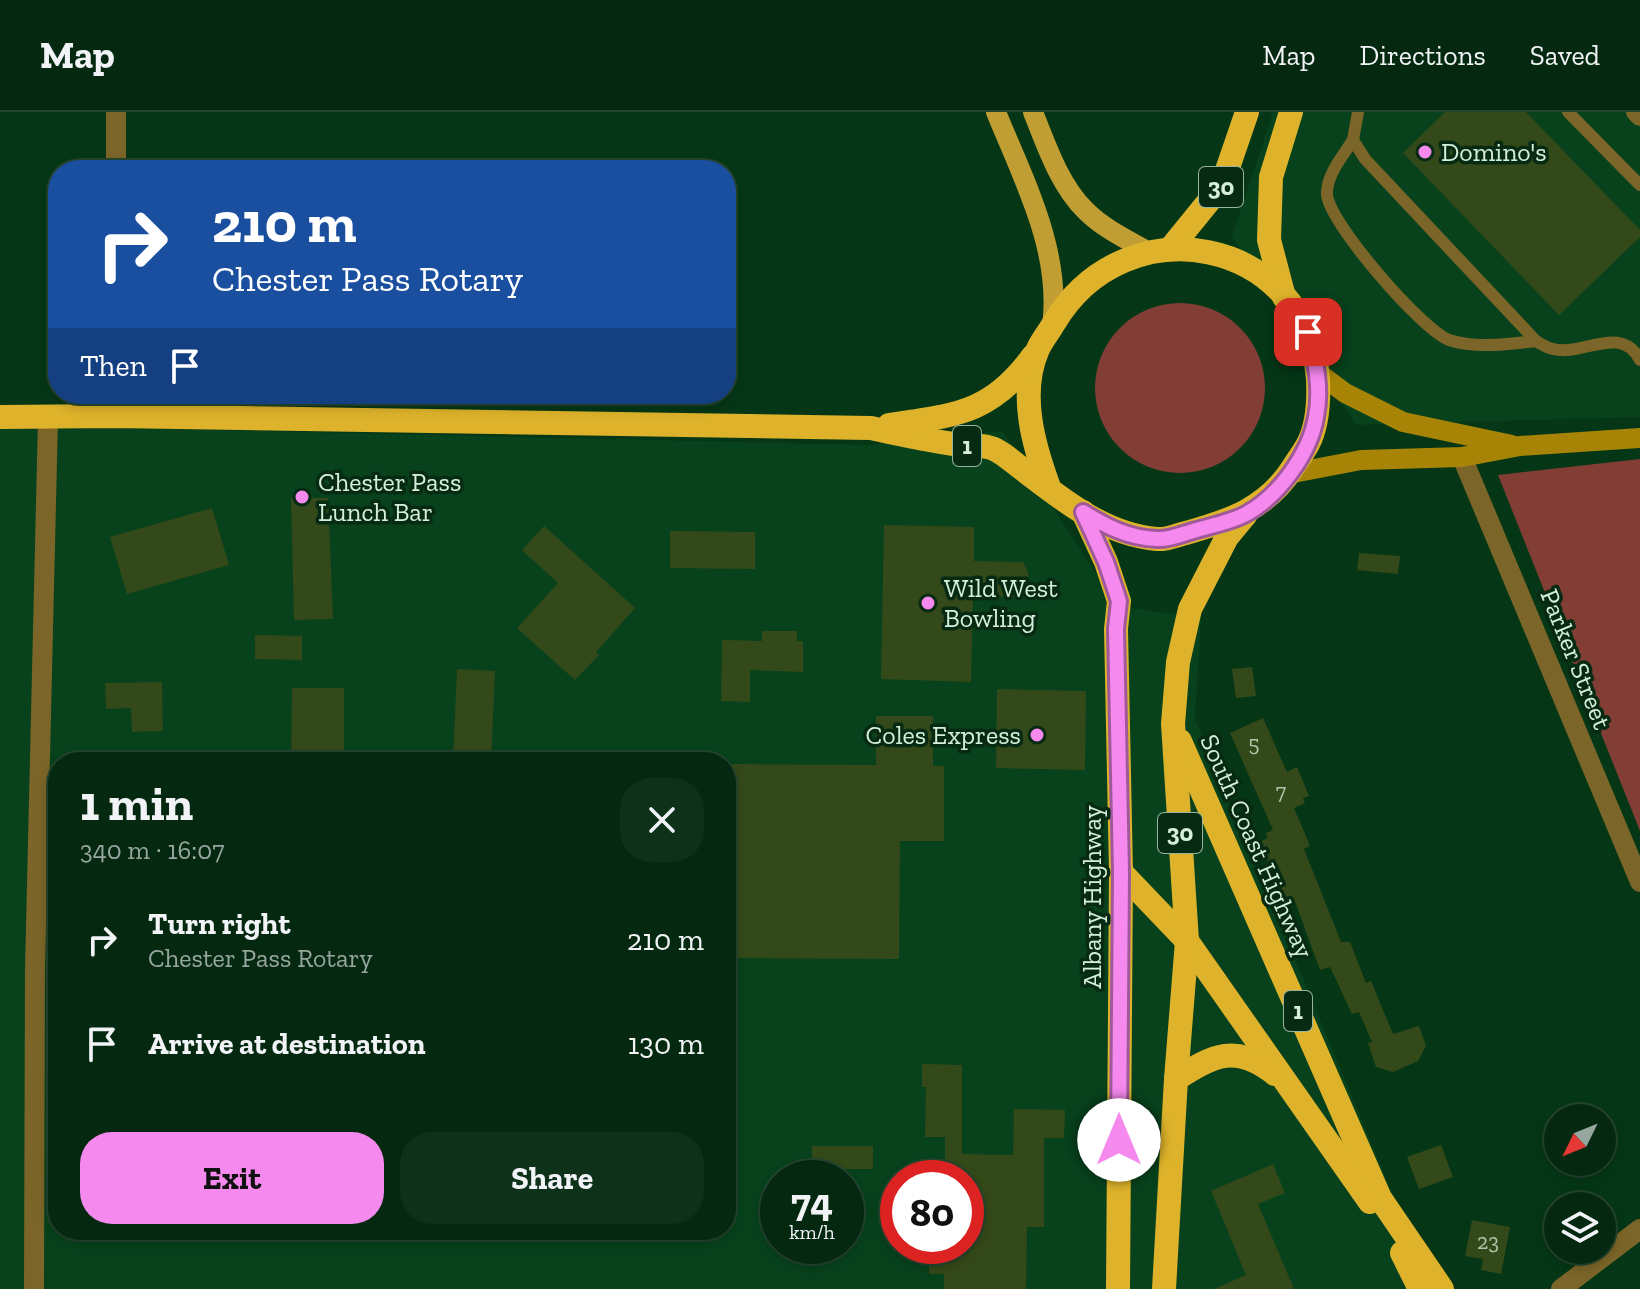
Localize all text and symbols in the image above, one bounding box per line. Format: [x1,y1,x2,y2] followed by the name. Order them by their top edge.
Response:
[40,32,115,78] text: Map
[1262,39,1315,72] text: Map
[1359,39,1486,72] text: Directions
[1530,39,1600,72] text: Saved
[1441,136,1547,168] place label: Domino's
[1416,143,1434,161] marker: Domino's
[1199,167,1243,207] road number: 30
[212,189,356,256] text: 210 m
[80,192,184,296] icon: right
[212,257,523,300] text: Chester Pass Rotary
[1274,298,1342,366] pin
[1286,310,1330,354] icon: arrive
[163,344,207,388] icon: arrive
[80,348,147,384] text: Then
[953,426,981,466] road number: 1
[318,466,461,528] place label: Chester Pass Lunch Bar
[293,488,311,506] marker: Chester Pass Lunch Bar
[944,572,1058,634] place label: Wild West Bowling
[1533,584,1619,734] street label: Parker Street
[919,594,937,612] marker: Wild West Bowling
[866,719,1021,751] place label: Coles Express
[1028,726,1046,744] marker: Coles Express
[1193,729,1321,964] street label: South Coast Highway
[1248,730,1260,757] house number: 5
[80,775,193,832] text: 1 min
[620,778,704,862] button: close
[1276,778,1287,805] house number: 7
[1076,805,1108,989] street label: Albany Highway
[1158,813,1202,853] road number: 30
[80,834,224,866] text: 340 m · 16:07
[148,906,290,942] text: Turn right
[80,918,124,962] icon: right
[627,922,704,958] text: 210 m
[148,942,373,974] text: Chester Pass Rotary
[1284,991,1312,1031] road number: 1
[80,1022,124,1066] icon: arrive
[148,1026,425,1062] text: Arrive at destination
[628,1026,704,1062] text: 130 m
[1077,1098,1161,1182] position arrow
[1544,1104,1616,1176] north arrow
[1544,1104,1616,1264] map controls
[80,1132,384,1224] button: Exit
[400,1132,704,1224] button: Share
[880,1160,984,1264] speed limit sign: 80
[791,1178,833,1226] text: 74
[1544,1192,1616,1264] button: layers
[789,1220,835,1244] text: km/h
[1477,1228,1499,1255] house number: 23

